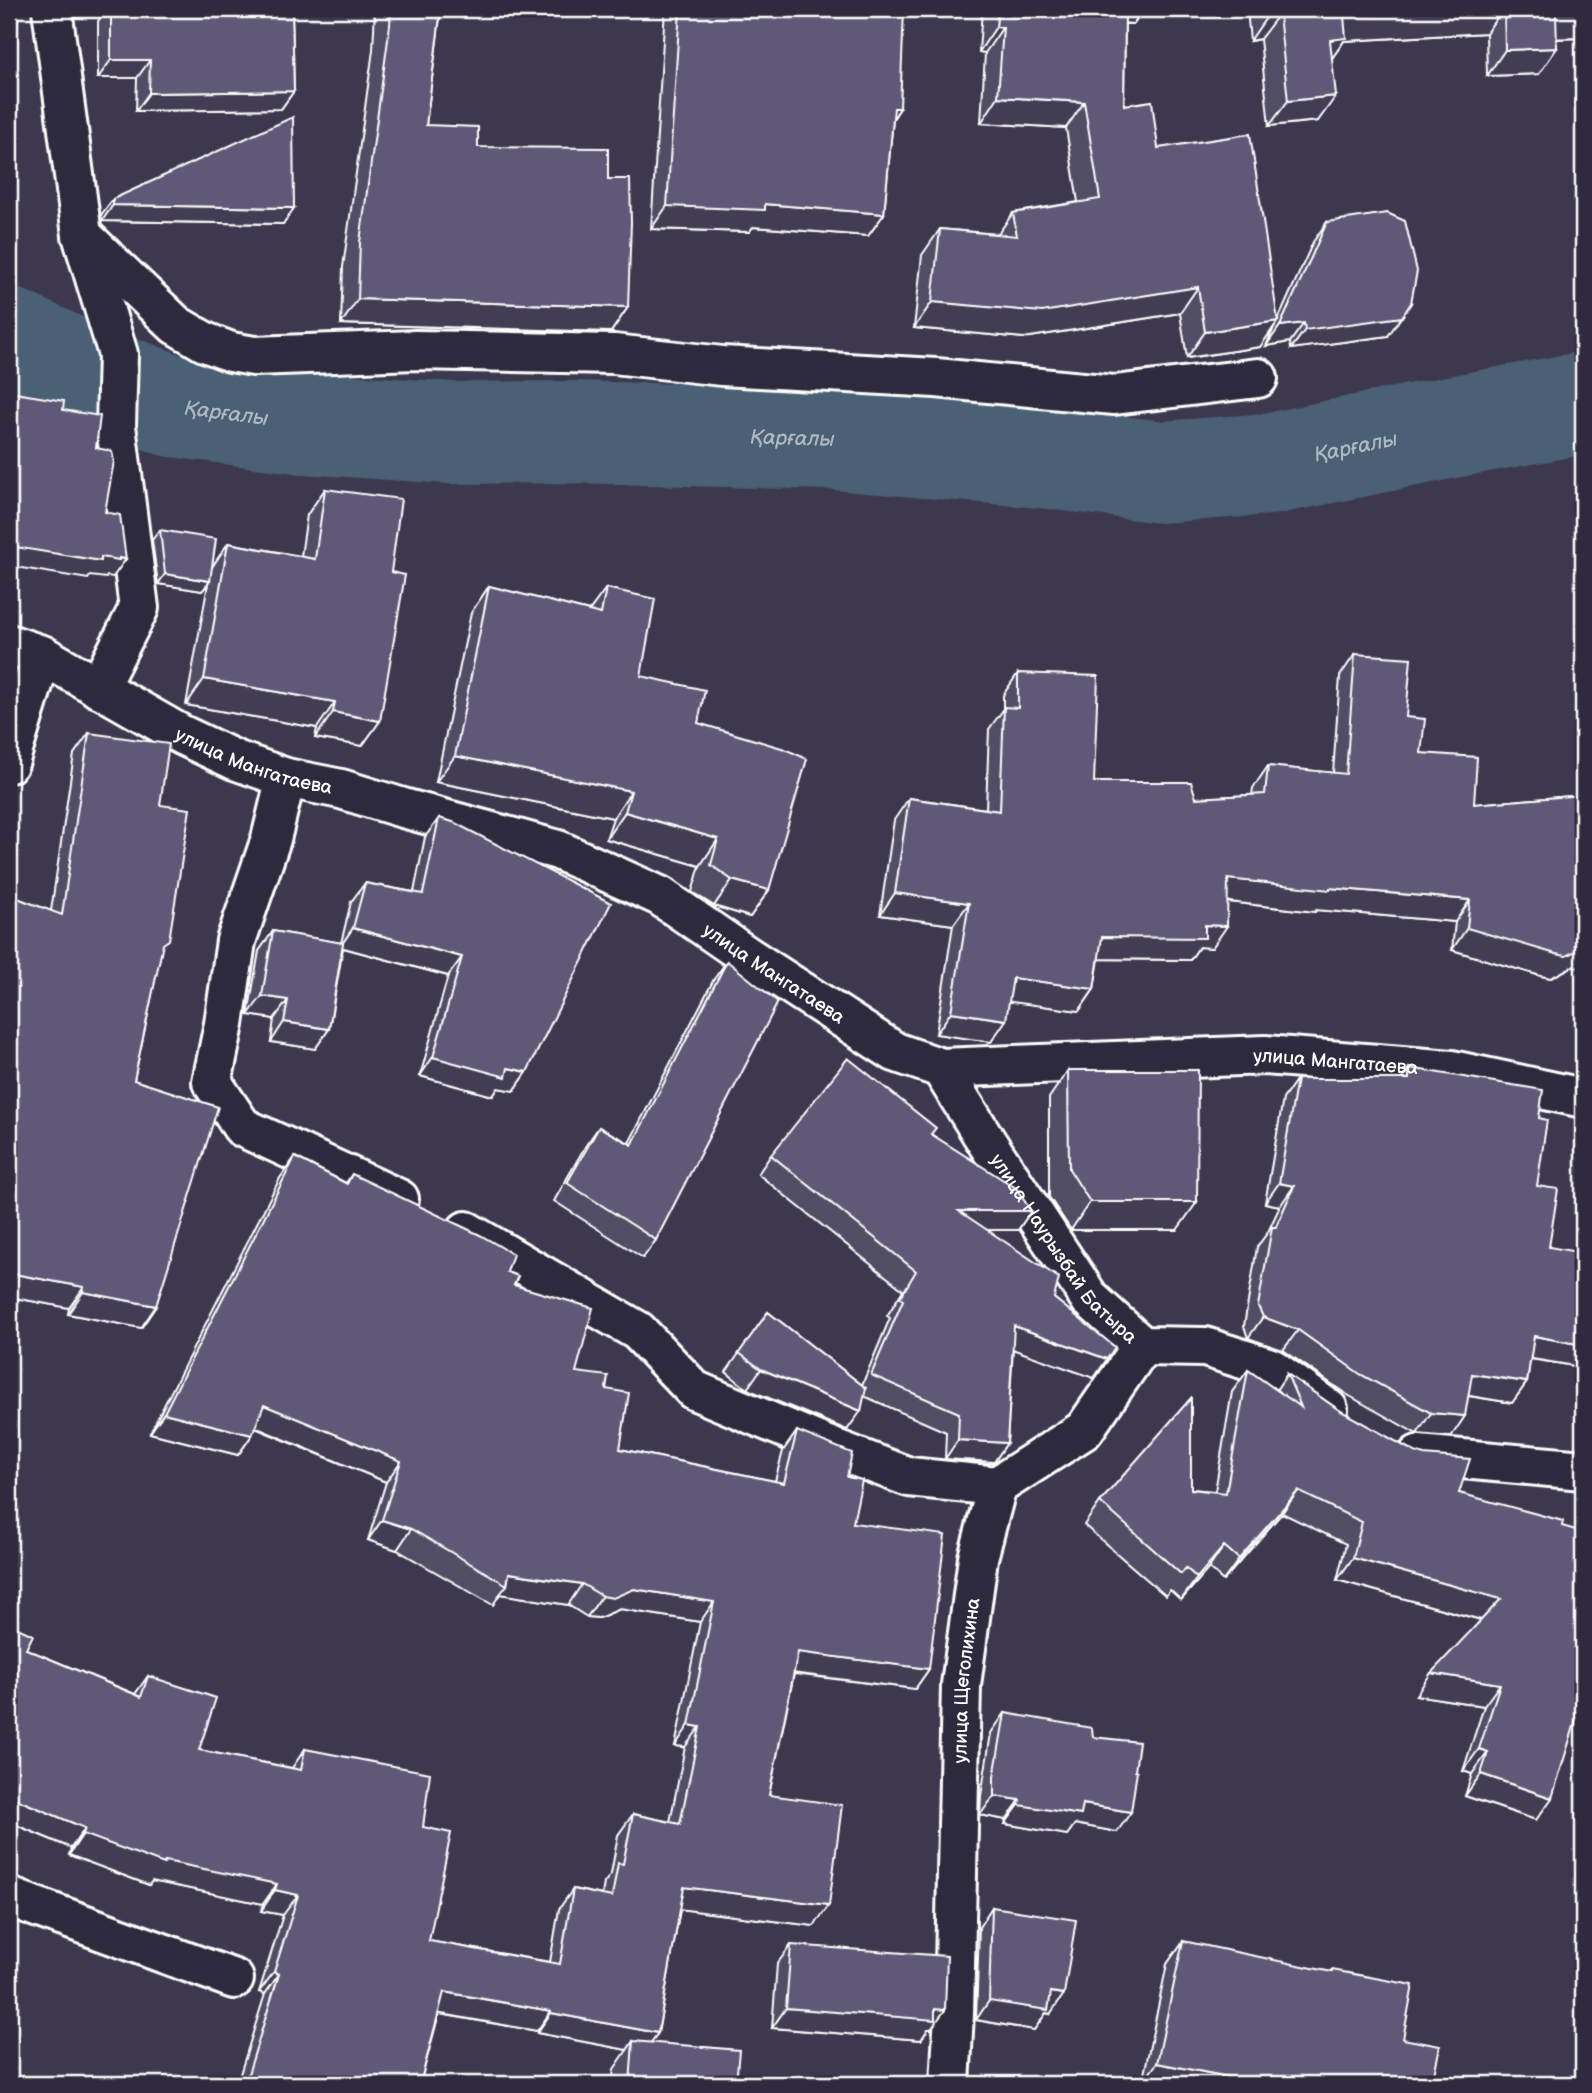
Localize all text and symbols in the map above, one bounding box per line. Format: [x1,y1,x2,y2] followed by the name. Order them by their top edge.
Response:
[183,396,270,431] water label: Қарғалы
[750,425,835,452] water label: Қарғалы
[1312,426,1399,468] water label: Қарғалы
[171,723,334,800] street label: улица Мангатаева
[698,919,849,1029] street label: улица Мангатаева
[1253,1045,1419,1080] street label: улица Мангатаева
[985,1150,1141,1349] street label: улица Наурызбай Батыра
[949,1597,986,1764] street label: улица Щеголихина

